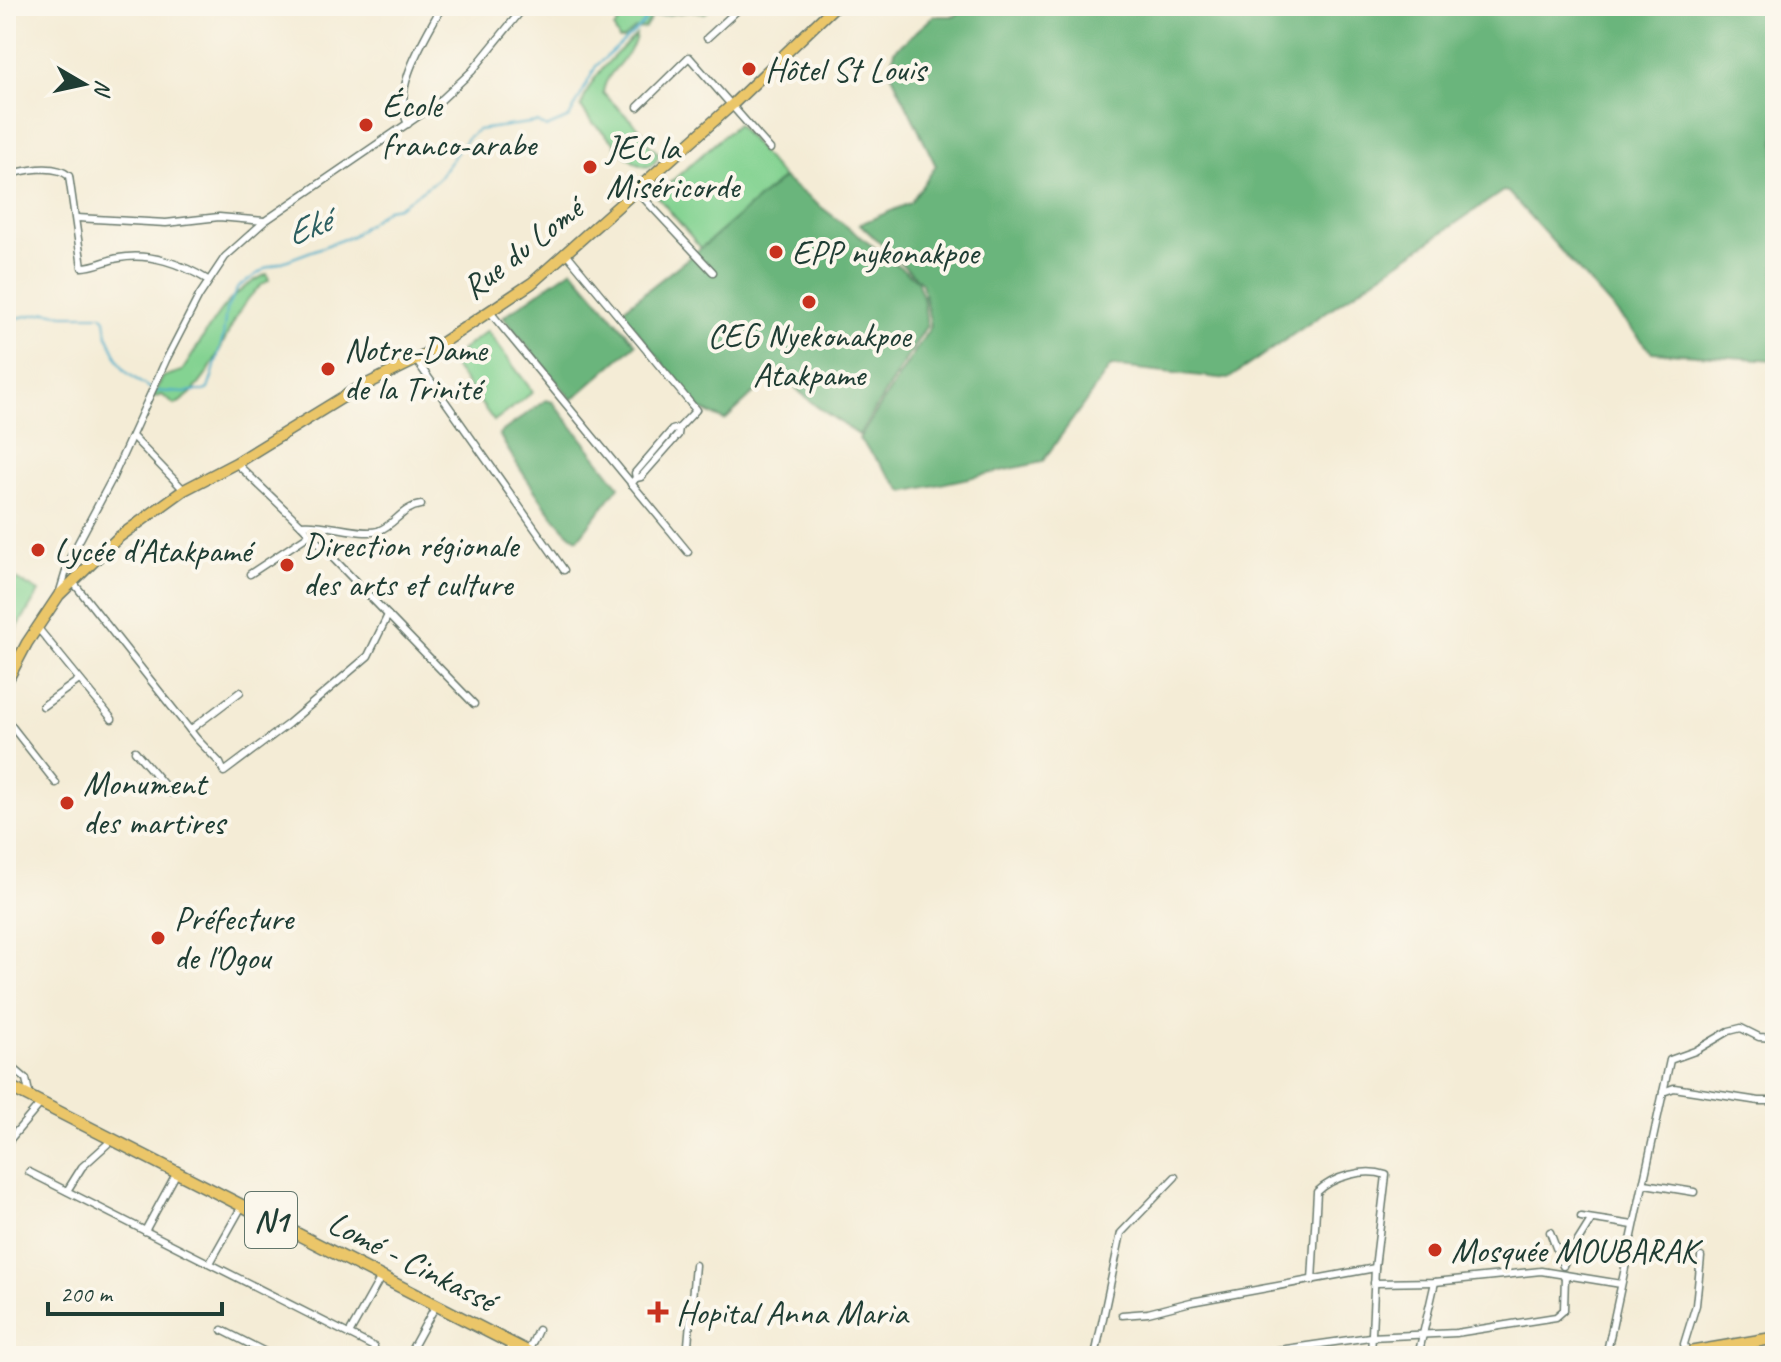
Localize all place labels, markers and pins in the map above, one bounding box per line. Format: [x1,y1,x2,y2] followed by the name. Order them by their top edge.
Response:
[765,48,929,91] place label: Hôtel St Louis
[740,60,758,78] marker: Hôtel St Louis
[382,84,538,166] place label: École franco-arabe
[357,116,375,134] marker: École franco-arabe
[604,126,741,208] place label: JEC la Miséricorde
[581,158,599,176] marker: JEC la Miséricorde
[792,231,982,274] place label: EPP nykonakpoe
[767,243,785,261] marker: EPP nykonakpoe
[800,293,818,311] marker: CEG Nyekonakpoe Atakpame
[707,314,912,396] place label: CEG Nyekonakpoe Atakpame
[344,328,489,410] place label: Notre-Dame de la Trinité
[319,360,337,378] marker: Notre-Dame de la Trinité
[303,524,521,606] place label: Direction régionale des arts et culture
[54,529,256,572] place label: Lycée d'Atakpamé
[29,541,47,559] marker: Lycée d'Atakpamé
[278,556,296,574] marker: Direction régionale des arts et culture
[83,762,228,844] place label: Monument des martires
[58,794,76,812] marker: Monument des martires
[174,897,295,979] place label: Préfecture de l'Ogou
[149,929,167,947] marker: Préfecture de l'Ogou
[1451,1229,1704,1272] place label: Mosquée MOUBARAK
[1426,1241,1444,1259] marker: Mosquée MOUBARAK
[676,1291,910,1334] place label: Hopital Anna Maria
[647,1301,669,1323] marker: Hopital Anna Maria

